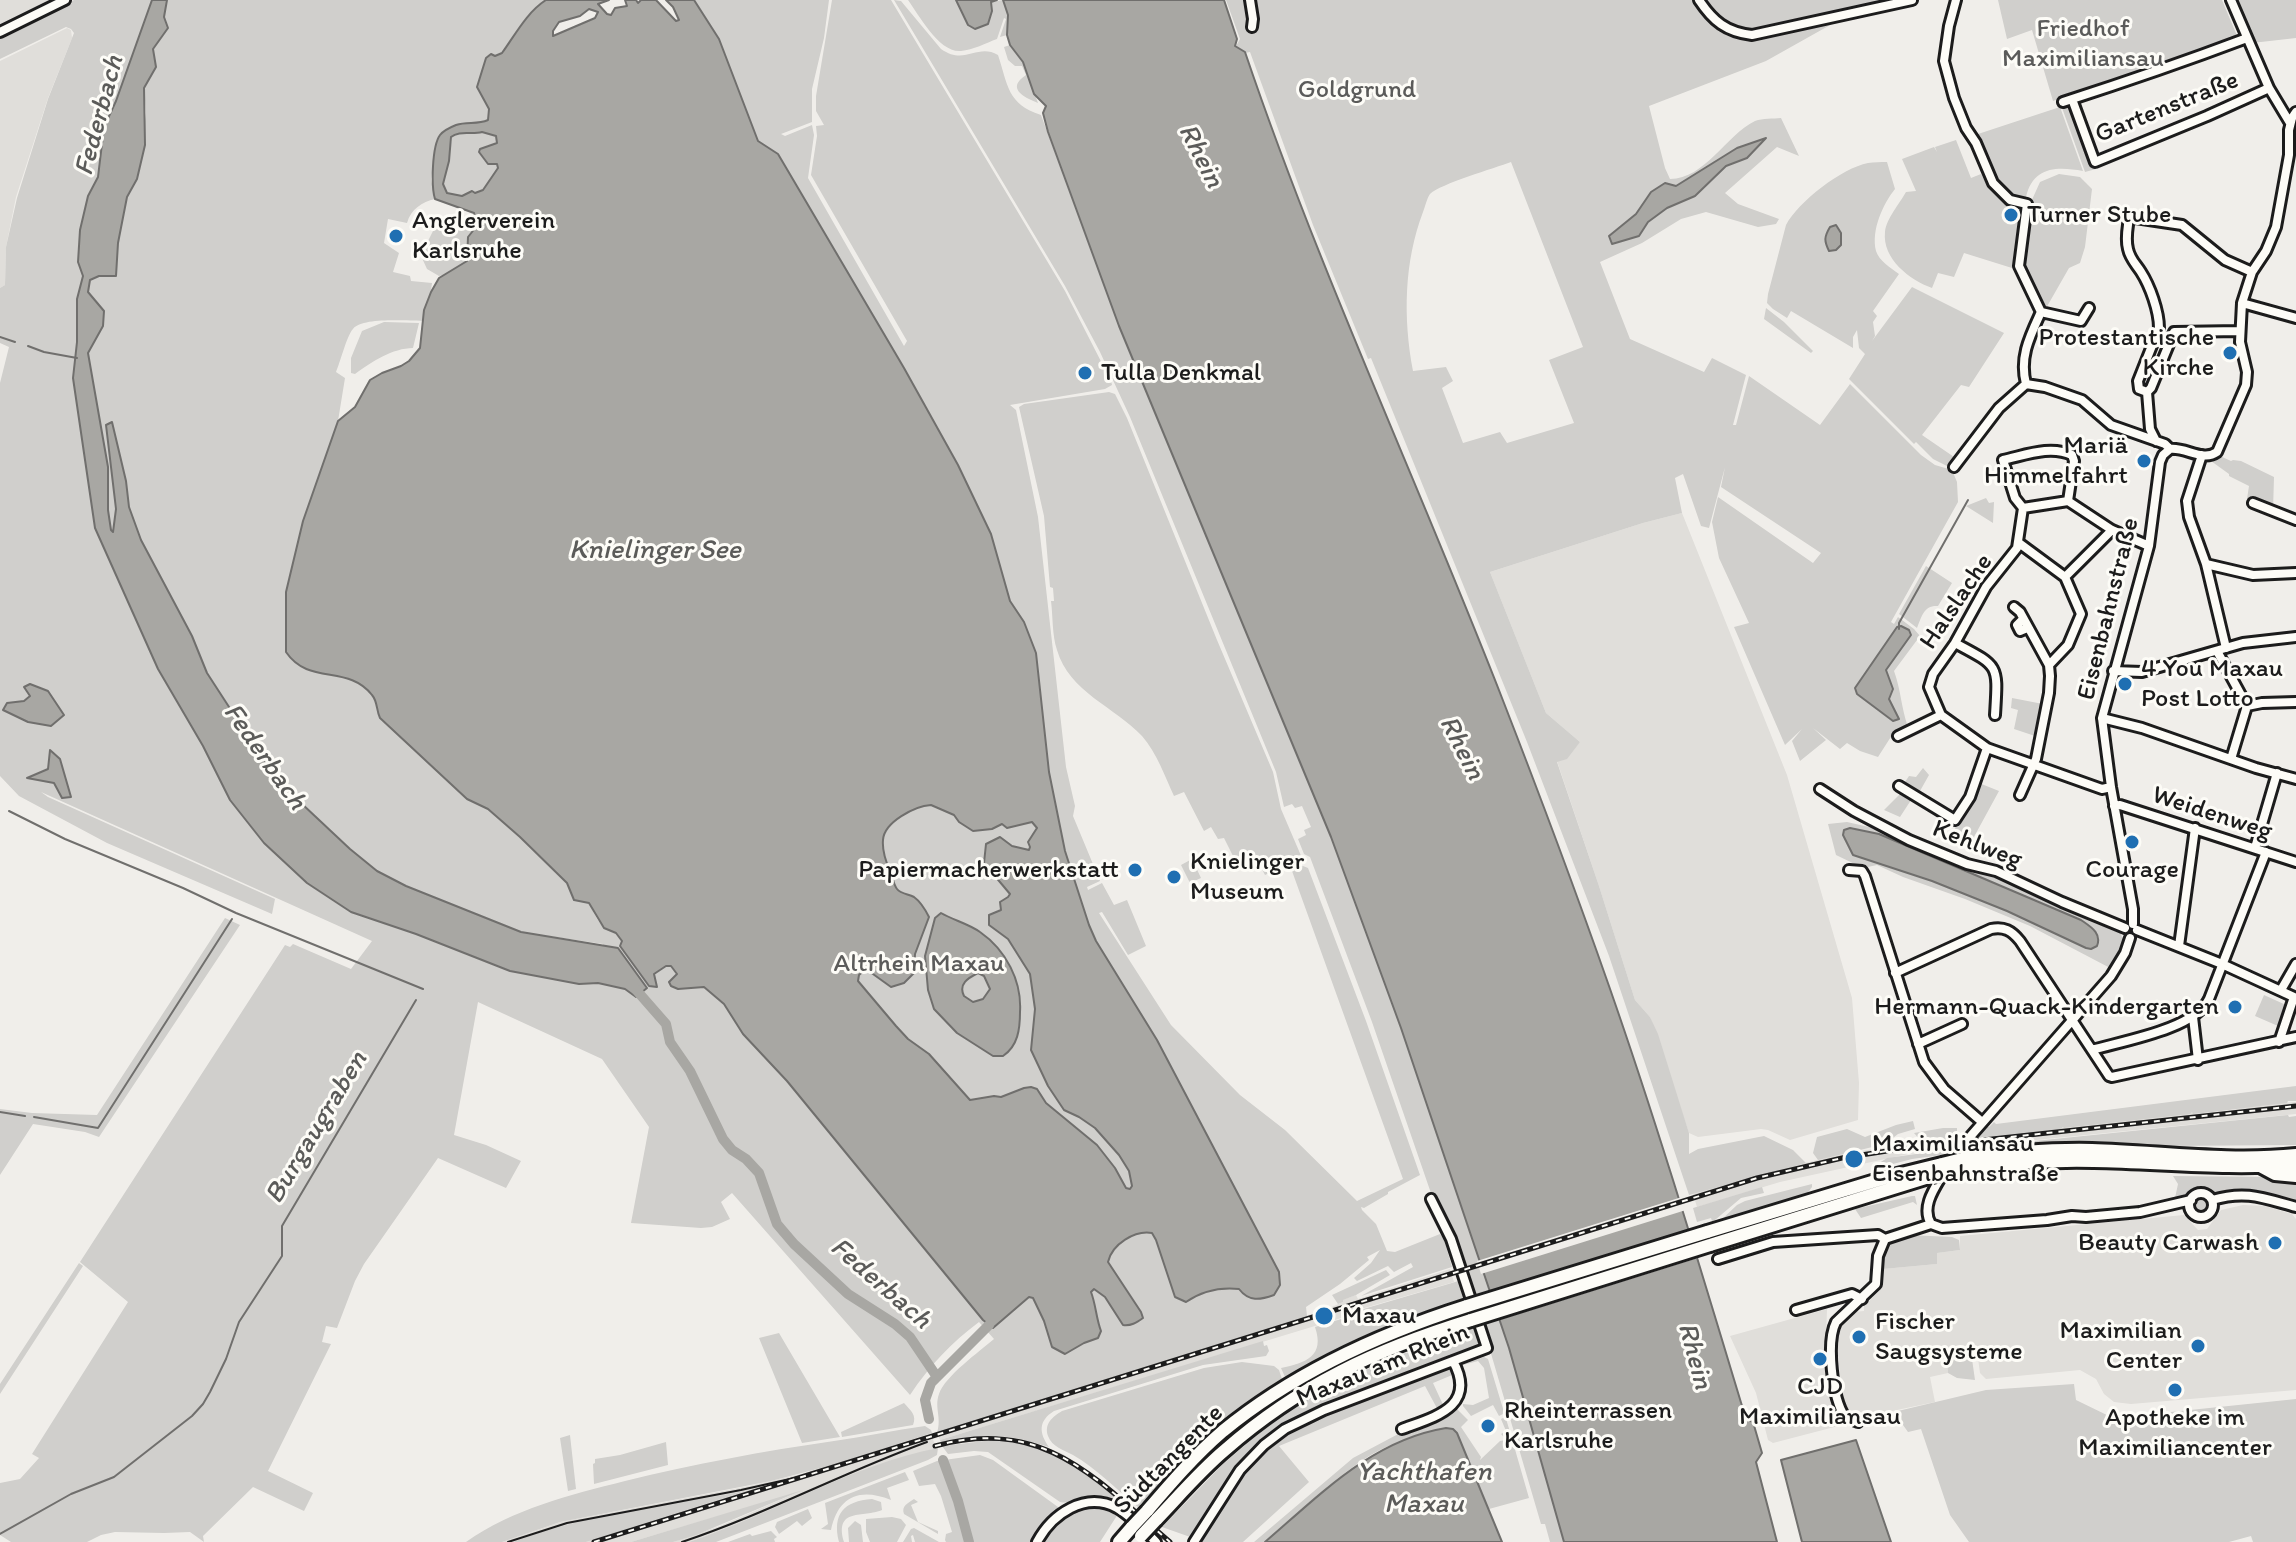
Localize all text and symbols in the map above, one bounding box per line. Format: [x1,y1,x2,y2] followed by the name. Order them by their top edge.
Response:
[2002,13,2164,74] park label: Friedhof Maximiliansau
[68,52,132,180] water label: Federbach
[2091,65,2243,151] street label: Gartenstraße
[1298,74,1416,106] park label: Goldgrund
[1170,118,1230,194] water label: Rhein
[2027,199,2171,231] place label: Turner Stube
[412,205,555,266] place label: Anglerverein Karlsruhe
[2002,206,2020,224] marker: Turner Stube
[387,227,405,245] marker: Anglerverein Karlsruhe
[2039,322,2214,384] place label: Protestantische Kirche
[2221,344,2239,362] marker: Protestantische Kirche
[1101,357,1261,389] place label: Tulla Denkmal
[1076,364,1094,382] marker: Tulla Denkmal
[1984,430,2128,492] place label: Mariä Himmelfahrt
[2135,452,2153,470] marker: Mariä Himmelfahrt
[2071,515,2147,703] street label: Eisenbahnstraße
[569,534,741,568] water label: Knielinger See
[1914,548,2000,656] street label: Halslache
[2141,653,2283,714] place label: 4 You Maxau Post Lotto
[2116,675,2134,693] marker: 4 You Maxau Post Lotto
[215,697,313,817] water label: Federbach
[1431,710,1491,786] water label: Rhein
[2148,780,2276,848] street label: Weidenweg
[1928,814,2026,876] street label: Kehlweg
[2123,833,2141,851] marker: Courage
[1190,846,1304,908] place label: Knielinger Museum
[858,854,1119,886] place label: Papiermacherwerkstatt
[2085,854,2179,886] place label: Courage
[1126,861,1144,879] marker: Papiermacherwerkstatt
[1165,868,1183,886] marker: Knielinger Museum
[834,948,1004,980] park label: Altrhein Maxau
[1874,991,2219,1023] place label: Hermann-Quack-Kindergarten
[2226,998,2244,1016] marker: Hermann-Quack-Kindergarten
[258,1046,376,1210] water label: Burgaugraben
[1872,1128,2059,1190] place label: Maximiliansau Eisenbahnstraße
[1843,1148,1865,1170] marker: Maximiliansau Eisenbahnstraße
[2078,1227,2259,1259] place label: Beauty Carwash
[823,1231,937,1337] water label: Federbach
[2266,1234,2284,1252] marker: Beauty Carwash
[1342,1300,1416,1332] place label: Maxau
[1313,1305,1335,1327] marker: Maxau
[1875,1306,2023,1368] place label: Fischer Saugsysteme
[2059,1315,2182,1376] place label: Maximilian Center
[1292,1317,1474,1415] street label: Maxau am Rhein
[1669,1319,1719,1393] water label: Rhein
[1850,1328,1868,1346] marker: Fischer Saugsysteme
[2189,1337,2207,1355] marker: Maximilian Center
[1811,1350,1829,1368] marker: CJD Maximiliansau
[1739,1371,1901,1432] place label: CJD Maximiliansau
[2166,1381,2184,1399] marker: Apotheke im Maximiliancenter
[1504,1395,1672,1456] place label: Rheinterrassen Karlsruhe
[1107,1398,1231,1522] street label: Südtangente
[2078,1402,2272,1464] place label: Apotheke im Maximiliancenter
[1479,1417,1497,1435] marker: Rheinterrassen Karlsruhe
[1356,1456,1492,1522] water label: Yachthafen Maxau

